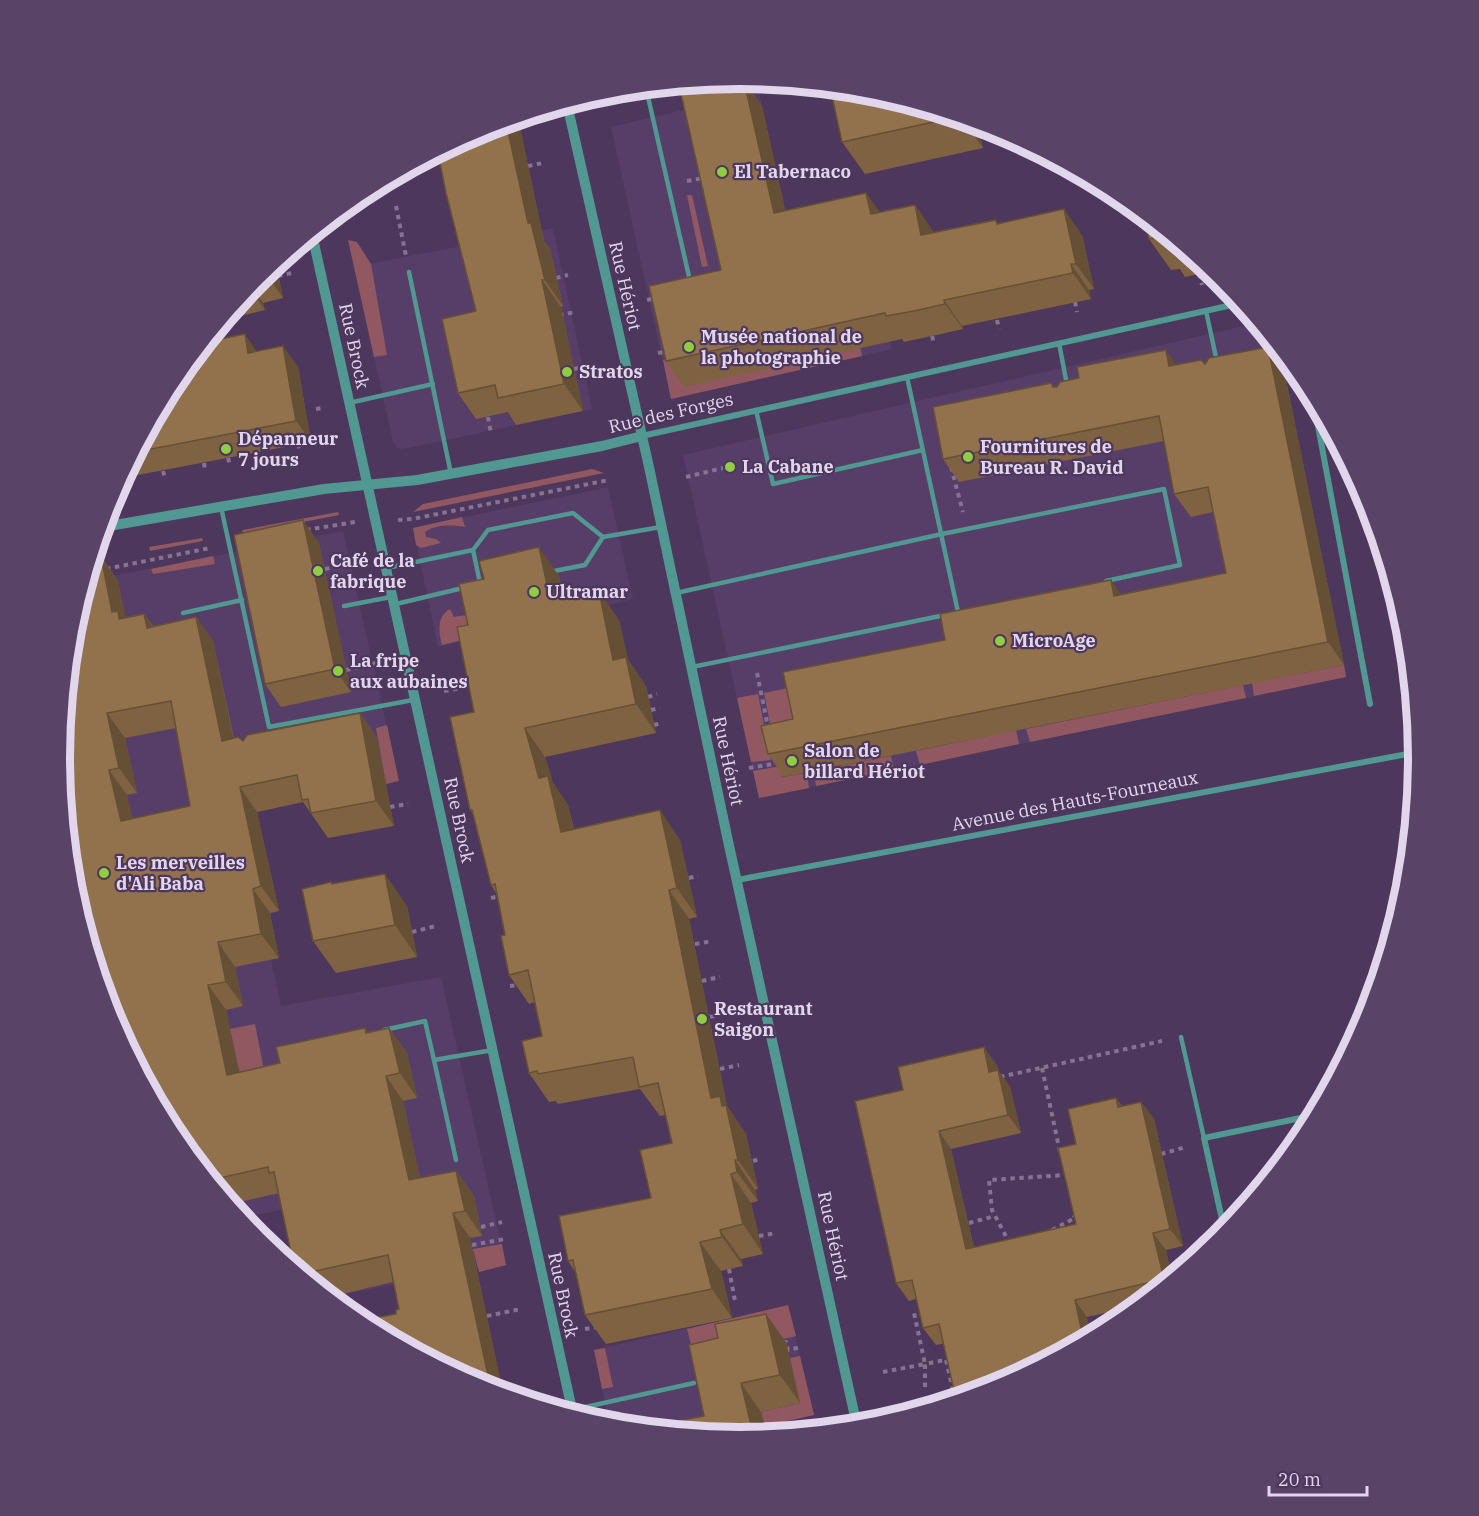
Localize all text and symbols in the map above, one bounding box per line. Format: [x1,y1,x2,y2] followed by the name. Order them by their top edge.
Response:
[734,160,851,183] place label: El Tabernaco
[715,165,729,179] marker: El Tabernaco
[604,239,647,333] street label: Rue Hériot
[334,301,375,391] street label: Rue Brock
[701,325,862,369] place label: Musée national de la photographie
[682,340,696,354] marker: Musée national de la photographie
[579,360,643,383] place label: Stratos
[560,365,574,379] marker: Stratos
[606,387,736,438] street label: Rue des Forges
[238,427,338,471] place label: Dépanneur 7 jours
[980,435,1124,479] place label: Fournitures de Bureau R. David
[219,442,233,456] marker: Dépanneur 7 jours
[961,450,975,464] marker: Fournitures de Bureau R. David
[742,455,834,478] place label: La Cabane
[723,460,737,474] marker: La Cabane
[330,549,415,593] place label: Café de la fabrique
[311,564,325,578] marker: Café de la fabrique
[546,580,628,603] place label: Ultramar
[527,585,541,599] marker: Ultramar
[1012,629,1096,652] place label: MicroAge
[993,634,1007,648] marker: MicroAge
[350,649,468,693] place label: La fripe aux aubaines
[331,664,345,678] marker: La fripe aux aubaines
[708,714,749,808] street label: Rue Hériot
[804,739,925,783] place label: Salon de billard Hériot
[785,754,799,768] marker: Salon de billard Hériot
[950,765,1200,836] street label: Avenue des Hauts-Fourneaux
[439,775,480,865] street label: Rue Brock
[116,851,245,895] place label: Les merveilles d'Ali Baba
[97,866,111,880] marker: Les merveilles d'Ali Baba
[714,997,813,1041] place label: Restaurant Saigon
[695,1012,709,1026] marker: Restaurant Saigon
[813,1189,854,1283] street label: Rue Hériot
[543,1250,584,1340] street label: Rue Brock
[1269,1459,1366,1497] scale bar
[1278,1468,1321,1491] text: 20 m

